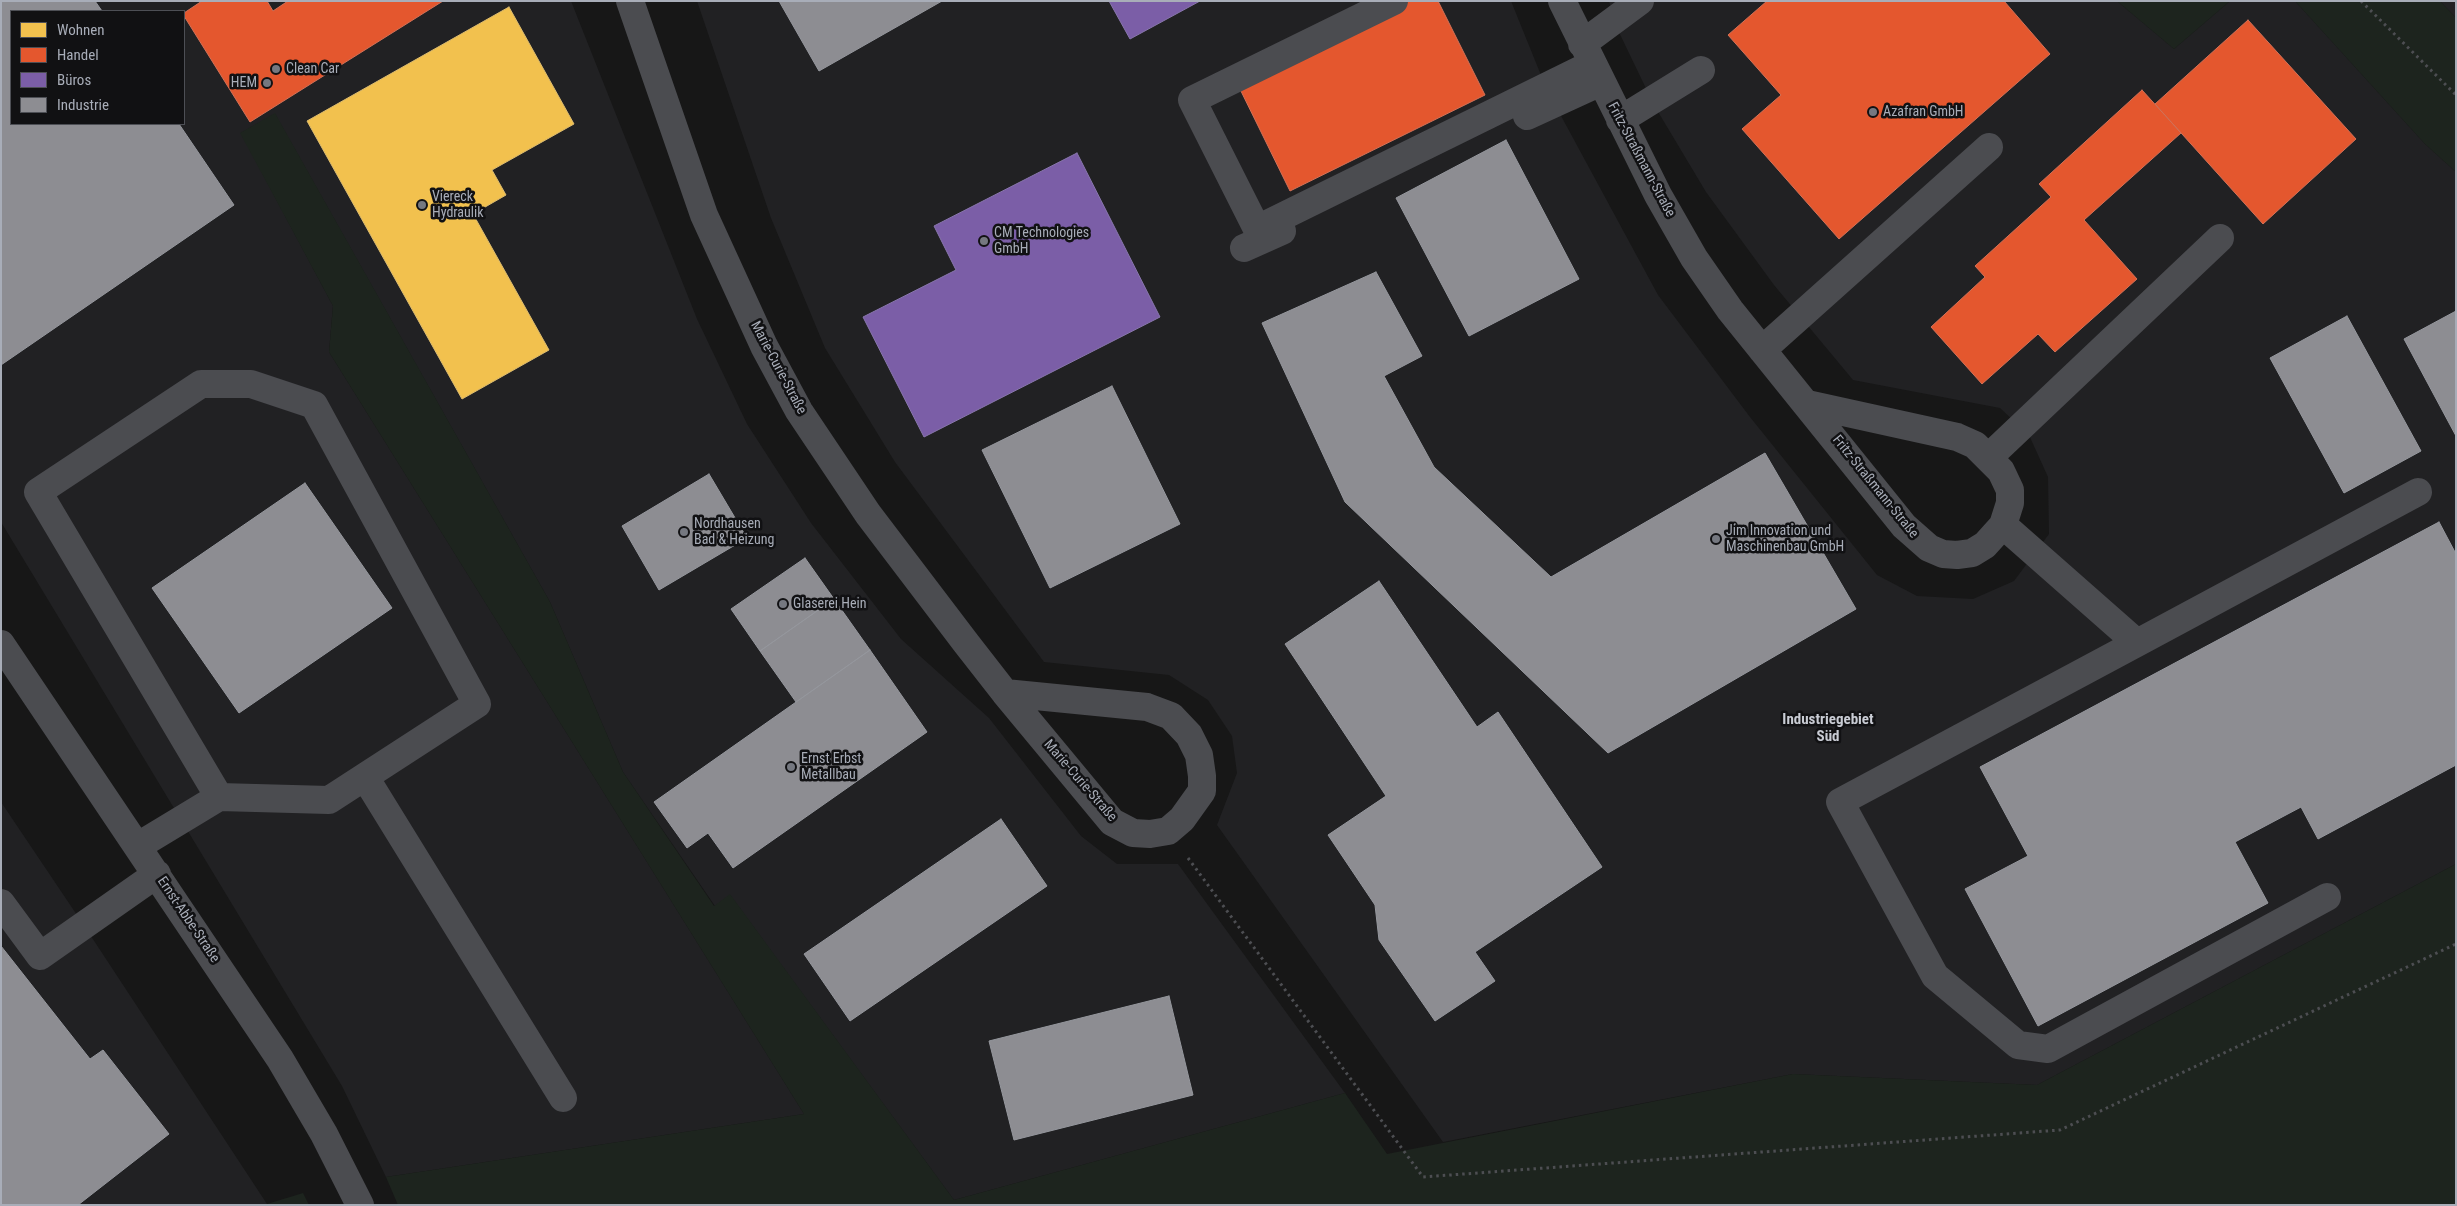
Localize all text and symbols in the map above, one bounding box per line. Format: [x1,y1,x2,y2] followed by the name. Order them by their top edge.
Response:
[10,10,185,125] legend
[57,21,105,39] text: Wohnen
[57,46,99,64] text: Handel
[286,61,339,77] place label: Clean Car
[270,63,282,75] marker: Clean Car
[57,71,91,89] text: Büros
[231,75,257,91] place label: HEM
[261,77,273,89] marker: HEM
[57,96,109,114] text: Industrie
[1604,100,1678,220] street label: Fritz-Straßmann-Straße
[1883,104,1964,120] place label: Azafran GmbH
[1867,106,1879,118] marker: Azafran GmbH
[432,189,484,222] place label: Viereck Hydraulik
[416,199,428,211] marker: Viereck Hydraulik
[994,225,1089,258] place label: CM Technologies GmbH
[978,235,990,247] marker: CM Technologies GmbH
[746,319,810,417] street label: Marie-Curie-Straße
[1828,432,1922,542] street label: Fritz-Straßmann-Straße
[694,516,774,548] place label: Nordhausen Bad & Heizung
[1726,523,1844,556] place label: Jim Innovation und Maschinenbau GmbH
[678,526,690,538] marker: Nordhausen Bad & Heizung
[1710,533,1722,545] marker: Jim Innovation und Maschinenbau GmbH
[793,596,866,612] place label: Glaserei Hein
[777,598,789,610] marker: Glaserei Hein
[1782,711,1874,746] district label: Industriegebiet Süd
[1040,737,1120,825] street label: Marie-Curie-Straße
[801,751,861,784] place label: Ernst Erbst Metallbau
[785,761,797,773] marker: Ernst Erbst Metallbau
[153,874,223,966] street label: Ernst-Abbe-Straße

